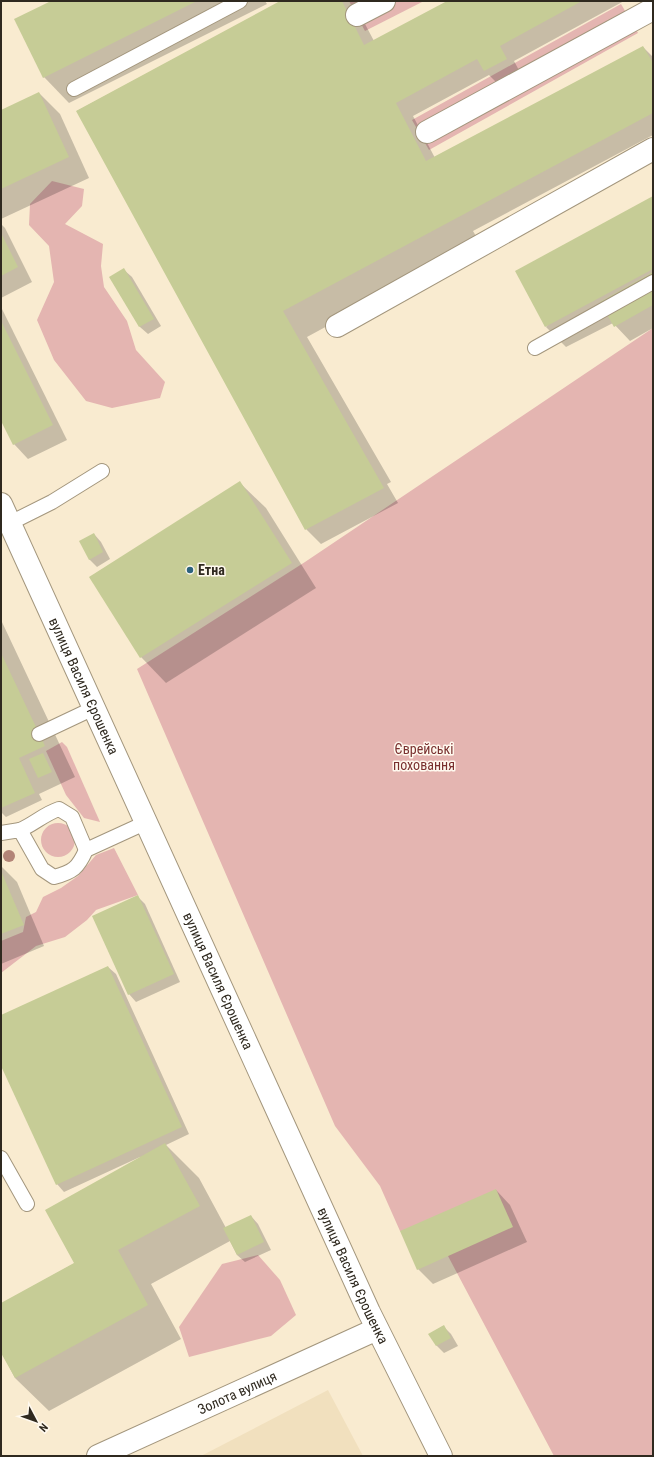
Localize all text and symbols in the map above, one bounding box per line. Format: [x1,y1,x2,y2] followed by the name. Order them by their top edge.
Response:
[198,562,225,578] place label: Етна
[185,565,195,575] marker: Етна
[46,615,122,757] street label: вулиця Василя Єрошенка
[393,741,455,773] park label: Єврейські поховання
[180,910,256,1052] street label: вулиця Василя Єрошенка
[314,1205,392,1346] street label: вулиця Василя Єрошенка
[195,1368,279,1418] street label: Золота вулиця
[16,1401,56,1441] north arrow
[36,1420,50,1434] text: N

